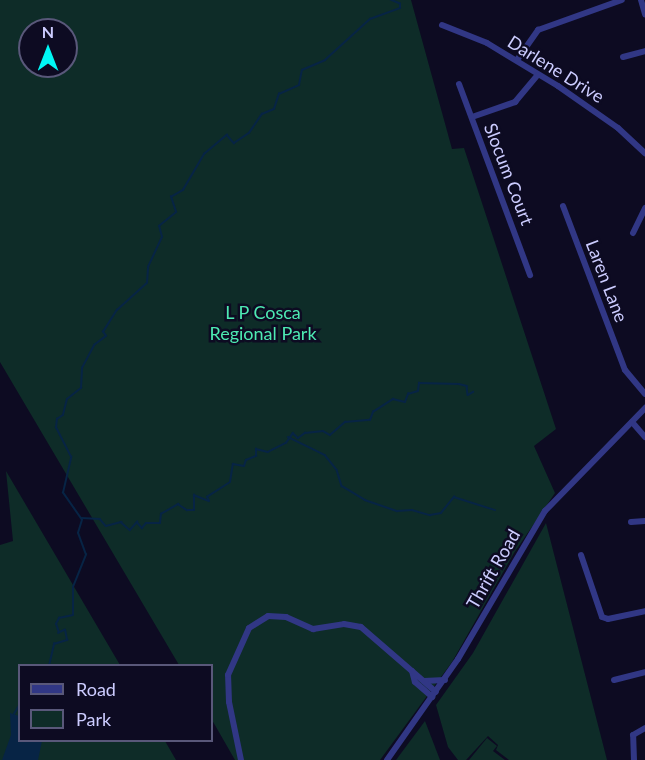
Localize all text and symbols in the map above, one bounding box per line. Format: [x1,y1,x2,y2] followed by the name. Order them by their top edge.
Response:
[18,18,78,78] north arrow
[42,22,54,41] text: N
[504,31,608,107] street label: Darlene Drive
[480,120,538,228] street label: Slocum Court
[581,237,633,325] street label: Laren Lane
[209,302,317,344] park label: L P Cosca Regional Park
[462,525,524,613] street label: Thrift Road
[18,664,213,742] legend
[76,678,116,700] text: Road
[76,708,111,730] text: Park

